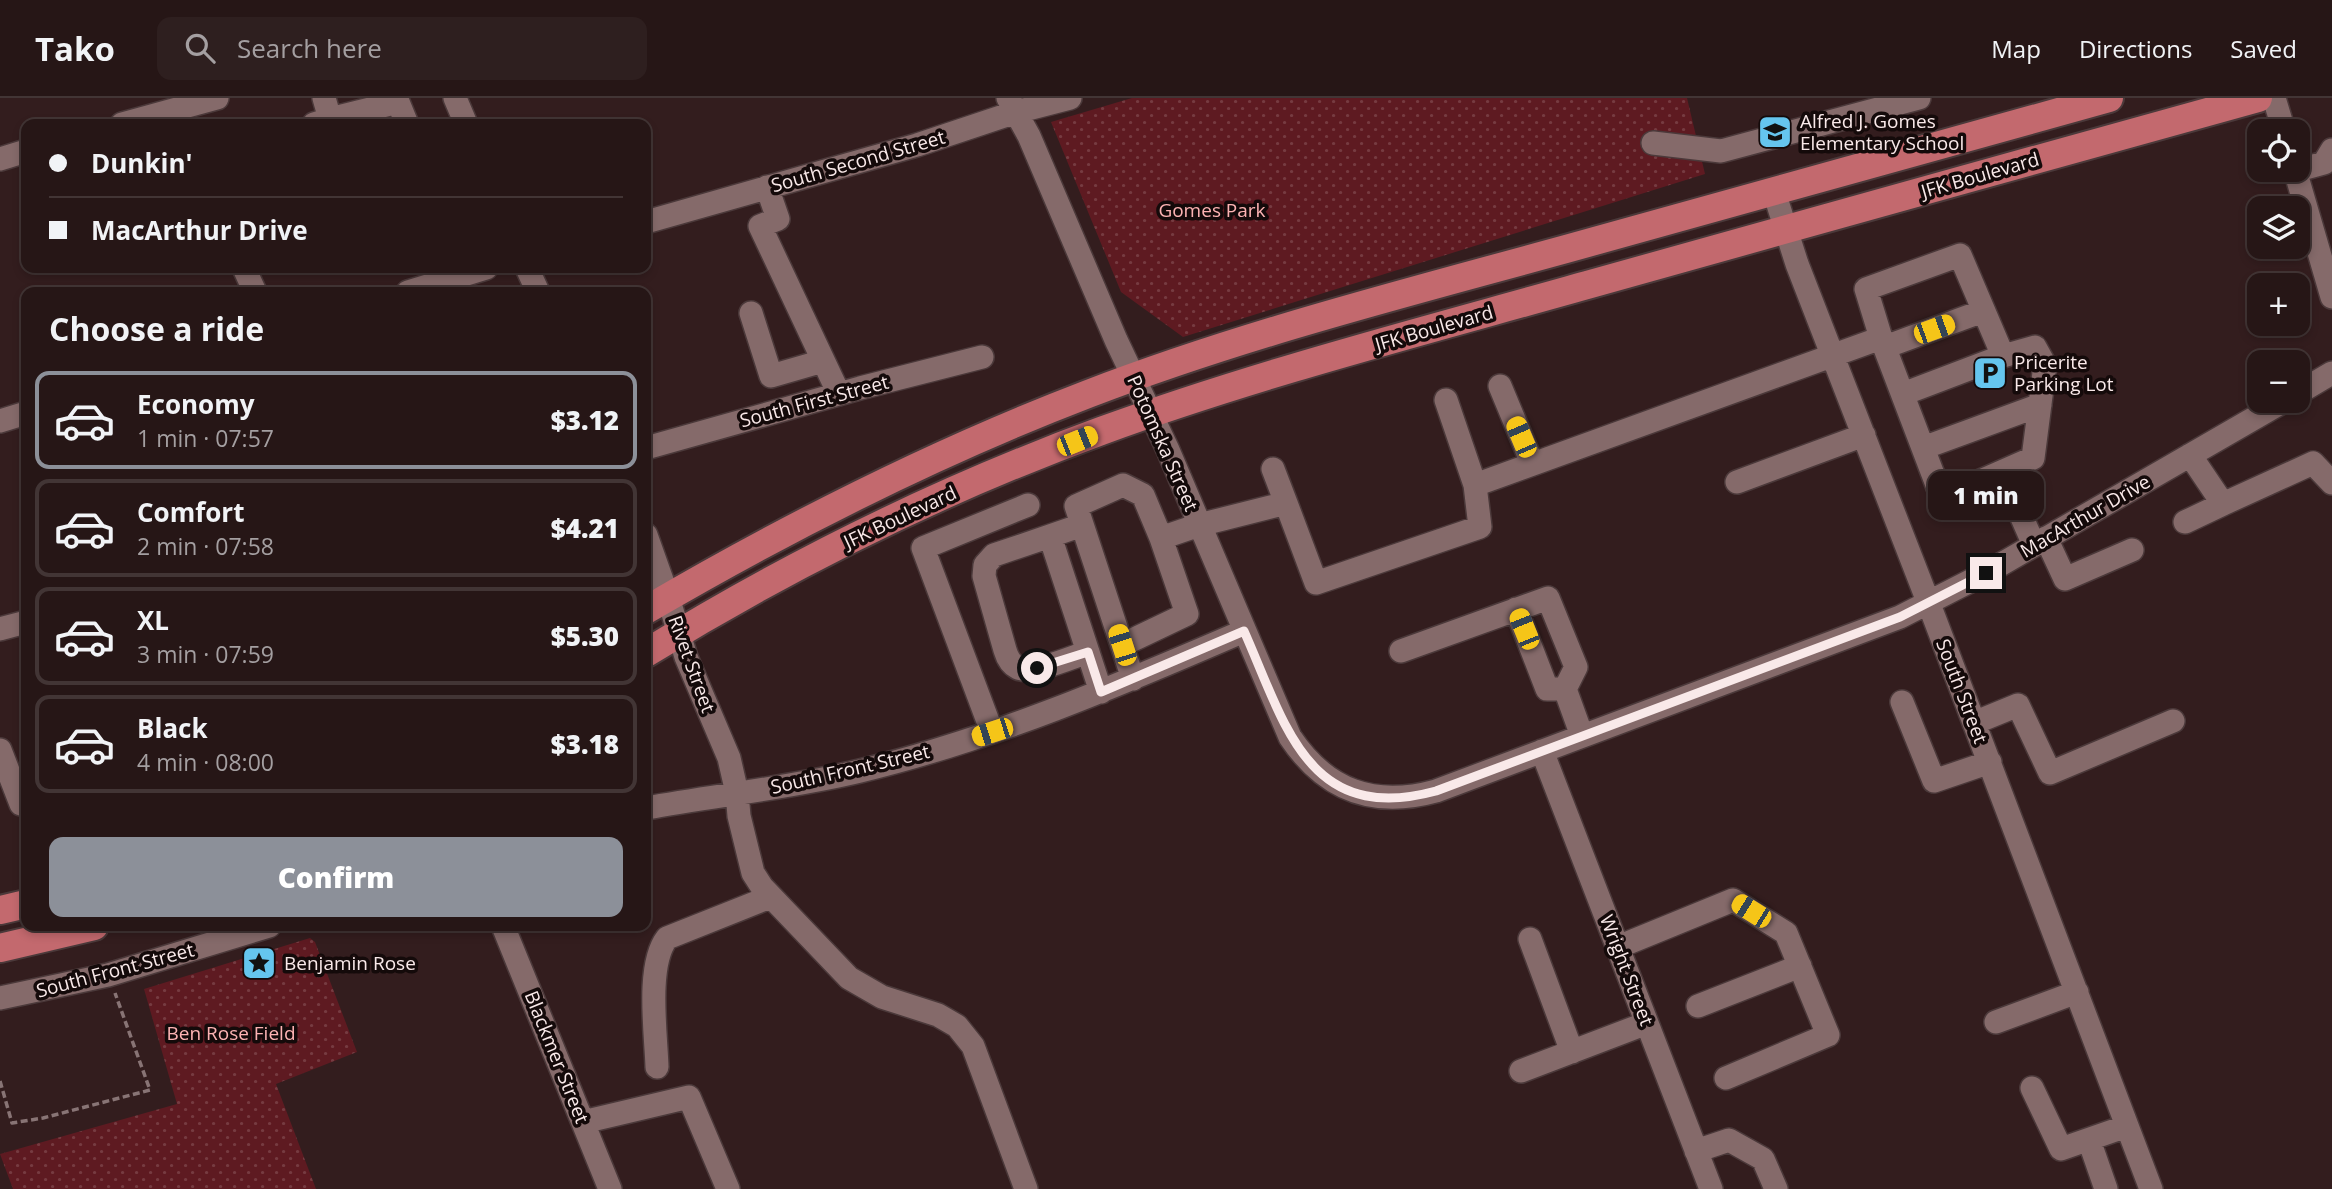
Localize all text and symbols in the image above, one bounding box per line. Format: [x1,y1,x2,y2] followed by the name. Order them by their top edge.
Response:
[157,17,647,80] search box
[35,26,115,71] text: Tako
[181,29,219,67] icon: search
[237,30,382,66] text: Search here
[1991,32,2041,65] text: Map
[2079,32,2192,65] text: Directions
[2230,32,2297,65] text: Saved
[1800,108,1964,156] place label: Alfred J. Gomes Elementary School
[1756,113,1794,151] school or university icon: Alfred J. Gomes Elementary School
[2247,119,2310,413] map controls
[2247,119,2310,182] button: locate
[768,124,948,198] street label: South Second Street
[91,145,193,181] text: Dunkin'
[1916,146,2042,205] street label: JFK Boulevard
[2247,196,2310,259] button: layers
[1158,197,1266,223] park label: Gomes Park
[91,212,308,248] text: MacArthur Drive
[2247,273,2310,336] button: +
[1370,299,1496,358] street label: JFK Boulevard
[49,307,264,350] text: Choose a ride
[1911,312,1958,346] car
[2014,349,2114,397] place label: Pricerite Parking Lot
[2247,350,2310,413] button: −
[1971,354,2009,392] parking icon: Pricerite Parking Lot
[737,369,892,433] street label: South First Street
[1121,371,1205,515] street label: Potomska Street
[137,386,255,422] text: Economy
[53,389,116,452] icon: car
[551,402,619,438] text: $3.12
[1504,414,1539,460] car
[137,422,274,454] text: 1 min · 07:57
[1054,423,1101,459] car
[2015,468,2155,564] street label: MacArthur Drive
[1928,472,2044,520] callout: 1 min
[838,479,961,555] street label: JFK Boulevard
[1953,479,2019,511] text: 1 min
[137,494,244,530] text: Comfort
[53,497,116,560] icon: car
[551,510,619,546] text: $4.21
[137,530,274,562] text: 2 min · 07:58
[1970,557,2002,589] route end
[137,602,169,638] text: XL
[53,605,116,668] icon: car
[1507,606,1542,652] car
[662,612,722,716] street label: Rivet Street
[551,618,619,654] text: $5.30
[1106,622,1139,668] car
[1930,635,1994,747] street label: South Street
[137,638,274,670] text: 3 min · 07:59
[1021,652,1053,684] route start
[137,710,208,746] text: Black
[53,713,116,776] icon: car
[969,716,1016,748] car
[551,726,619,762] text: $3.18
[768,738,932,800] street label: South Front Street
[137,746,274,778] text: 4 min · 08:00
[49,837,623,917] button: Confirm
[1728,891,1775,931] car
[1594,911,1660,1029] street label: Wright Street
[33,936,197,1004] street label: South Front Street
[240,944,278,982] place icon: Benjamin Rose
[284,950,416,976] place label: Benjamin Rose
[519,987,595,1127] street label: Blackmer Street
[166,1020,296,1046] park label: Ben Rose Field

